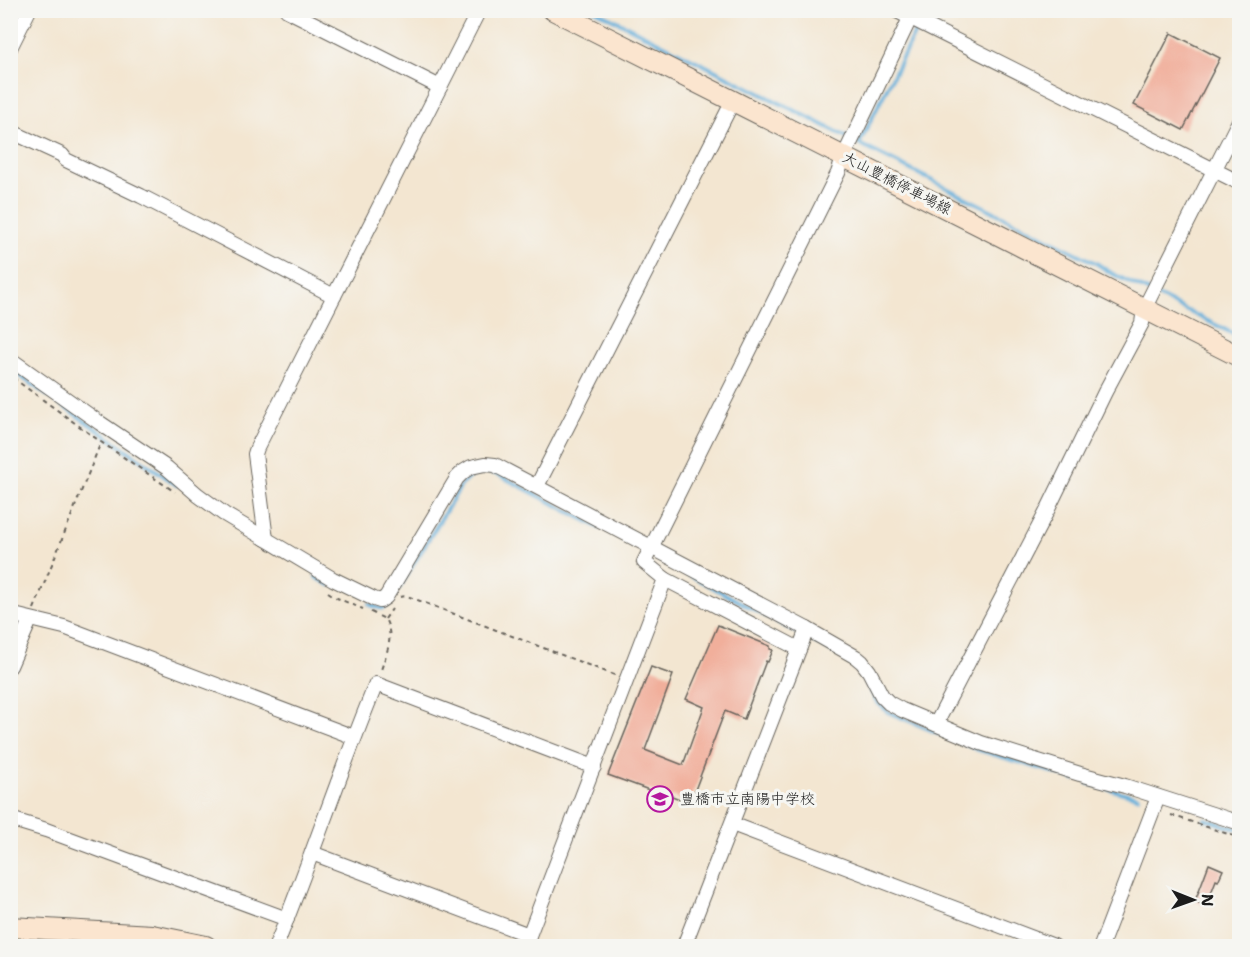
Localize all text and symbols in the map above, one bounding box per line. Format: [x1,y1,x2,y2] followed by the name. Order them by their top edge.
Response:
[839,147,955,219] street label: 大山豊橋停車場線
[645,784,675,814] school or university icon: 豊橋市立南陽中学校
[680,789,815,809] place label: 豊橋市立南陽中学校
[1163,870,1223,930] north arrow
[1197,894,1218,907] text: N

